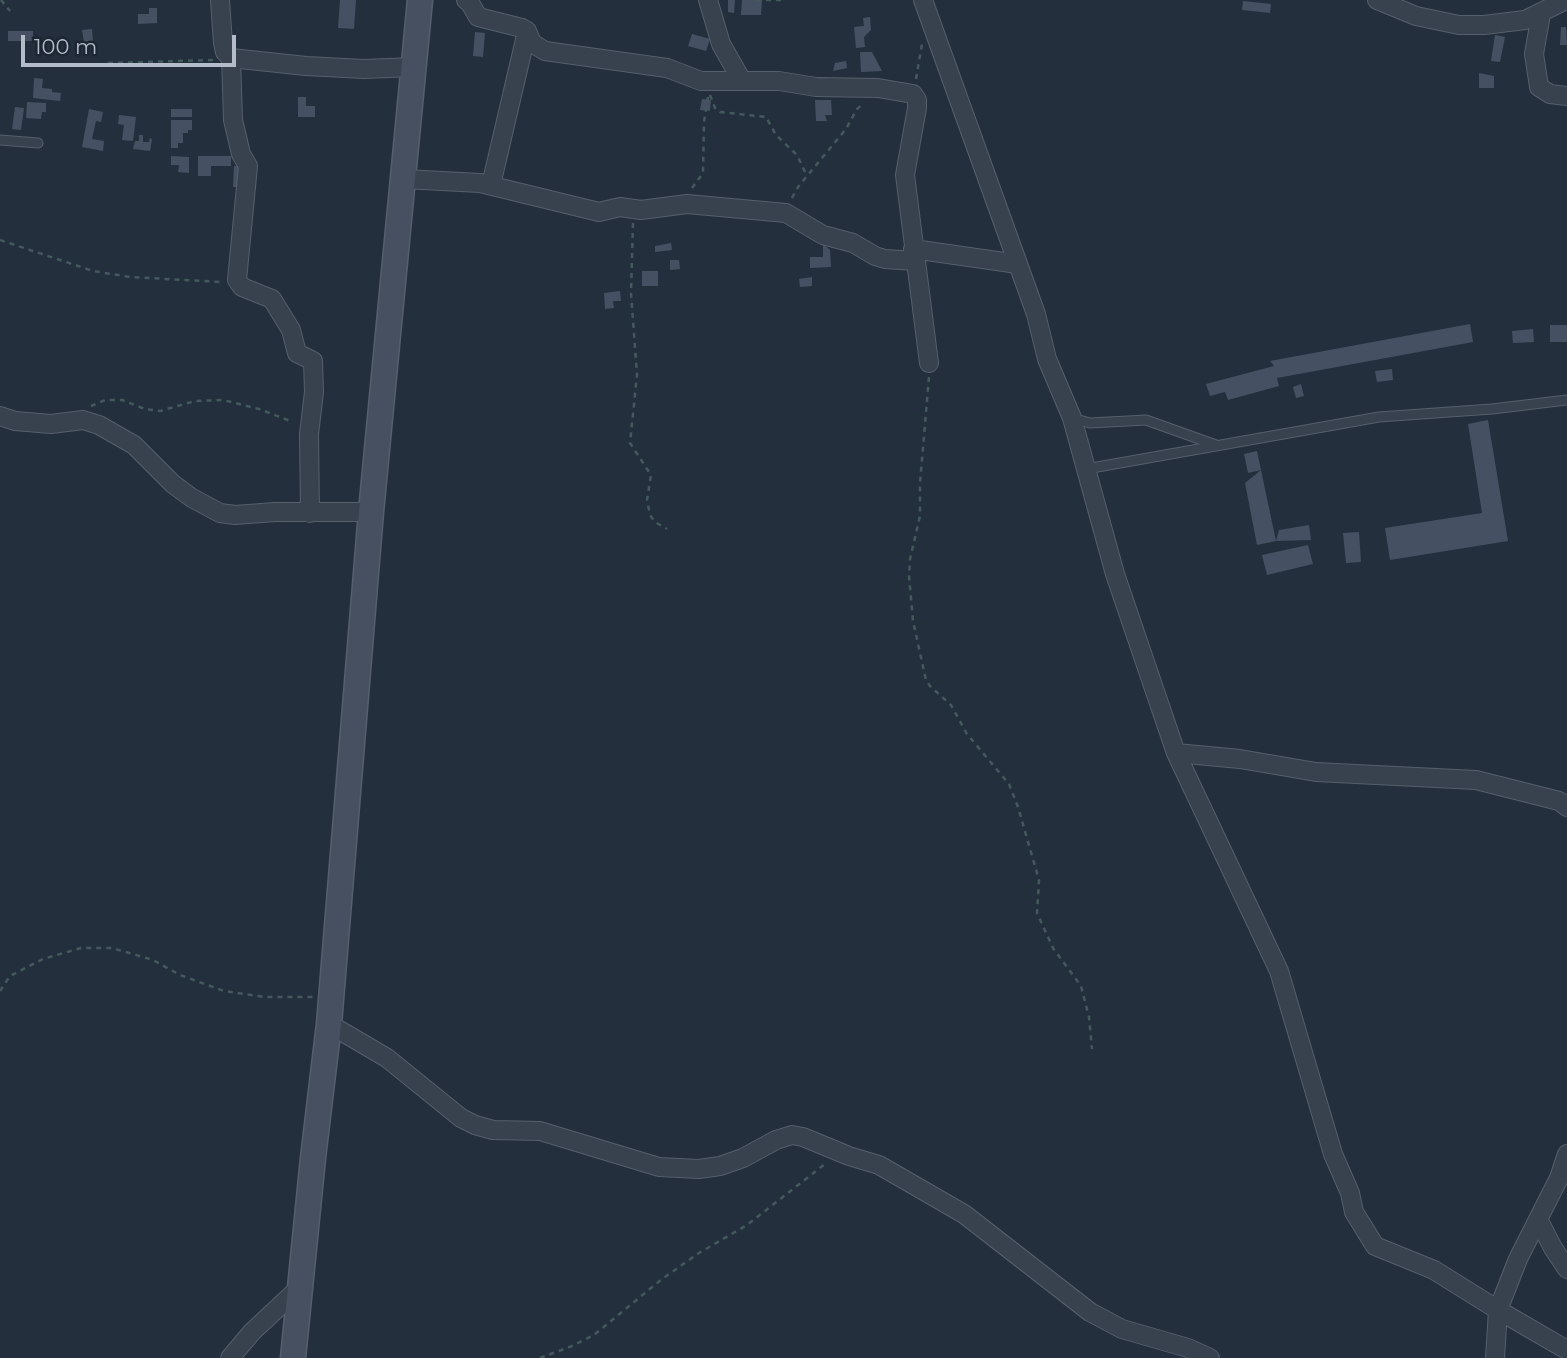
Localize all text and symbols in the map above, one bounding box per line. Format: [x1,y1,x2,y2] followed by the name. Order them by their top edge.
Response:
[24,21,240,65] scale bar
[34,34,97,59] text: 100 m

